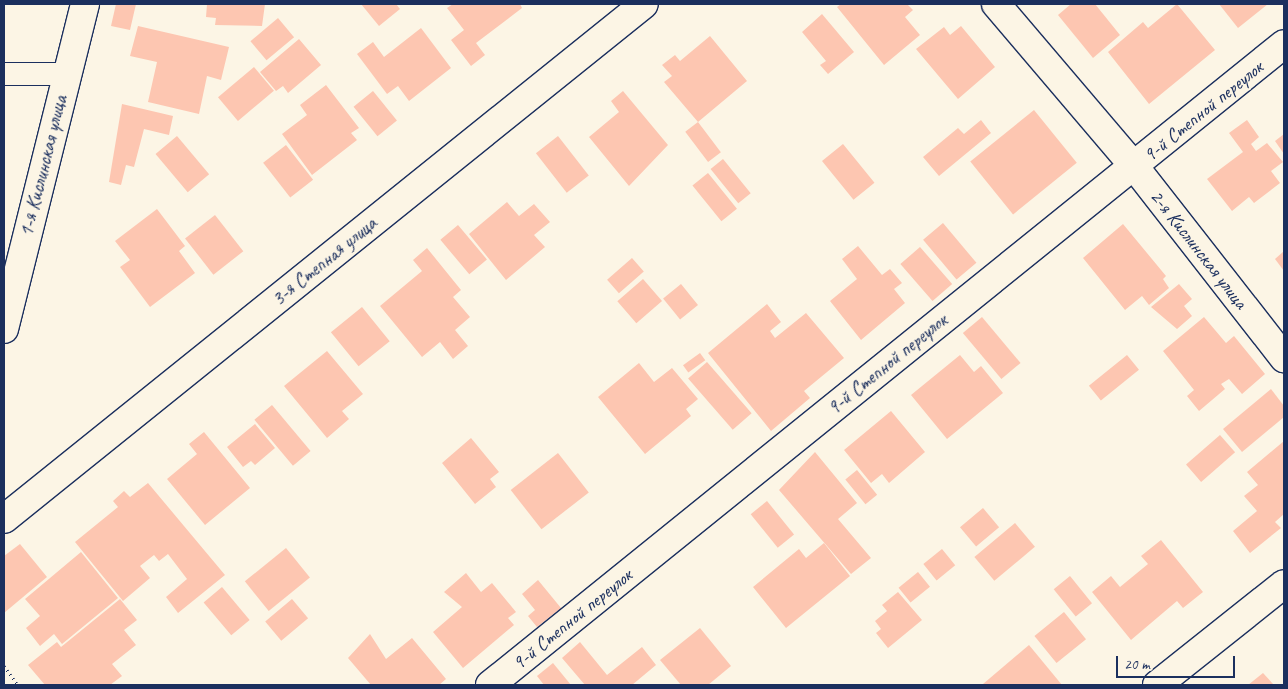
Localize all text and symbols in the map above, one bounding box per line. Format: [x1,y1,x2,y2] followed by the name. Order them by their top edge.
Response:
[1138,55,1268,167] street label: 9-й Степной переулок
[14,92,72,240] street label: 1-я Кислинская улица
[1144,184,1254,314] street label: 2-я Кислинская улица
[266,211,382,311] street label: 3-я Степная улица
[822,308,952,420] street label: 9-й Степной переулок
[507,563,637,675] street label: 9-й Степной переулок
[1118,646,1237,678] scale bar
[1124,655,1150,674] text: 20 m

